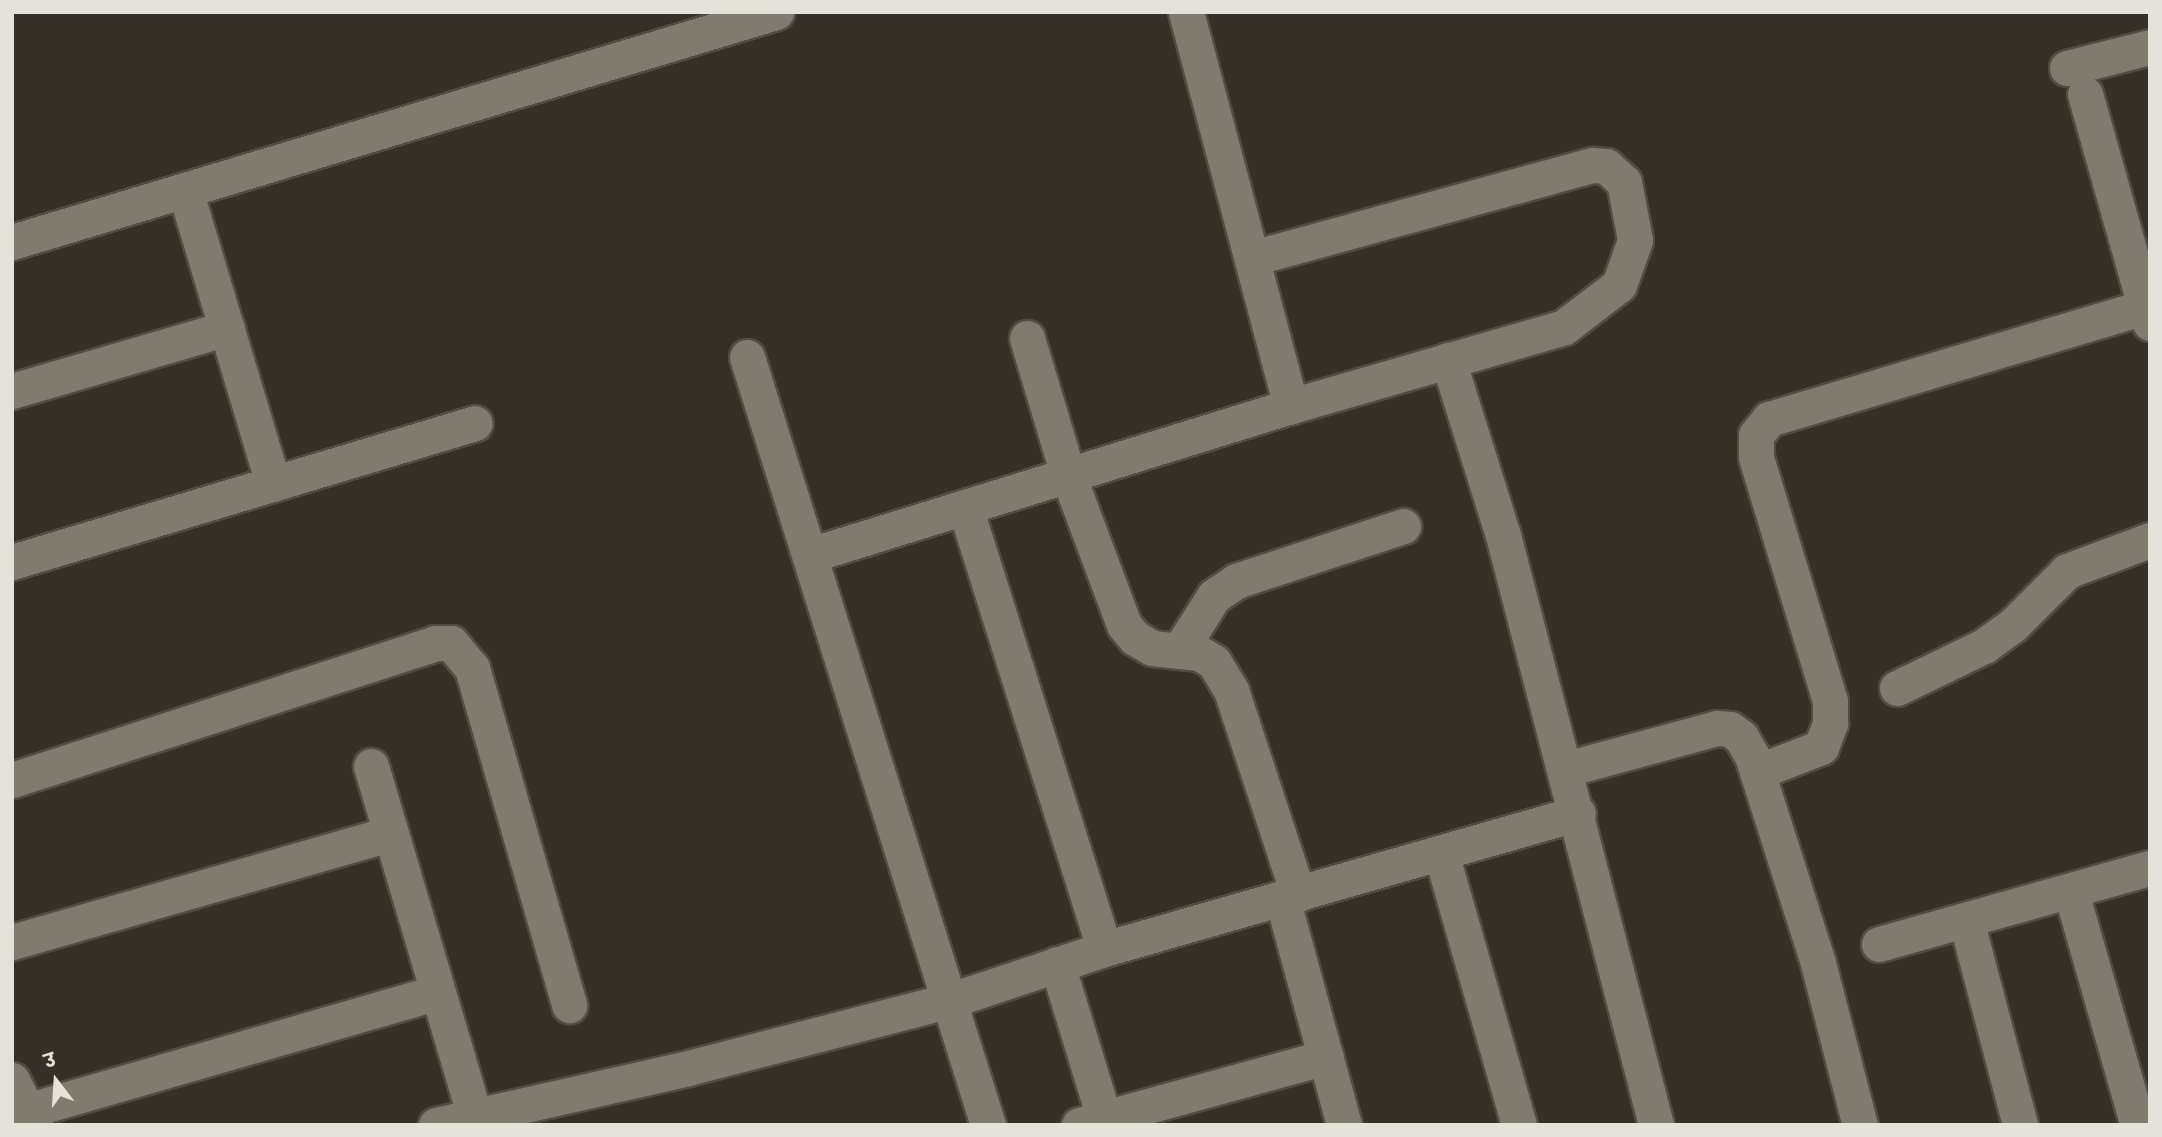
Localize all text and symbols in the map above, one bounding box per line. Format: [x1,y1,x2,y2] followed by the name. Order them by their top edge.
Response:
[21,1046,91,1116] north arrow
[41,1046,59,1075] text: उ

